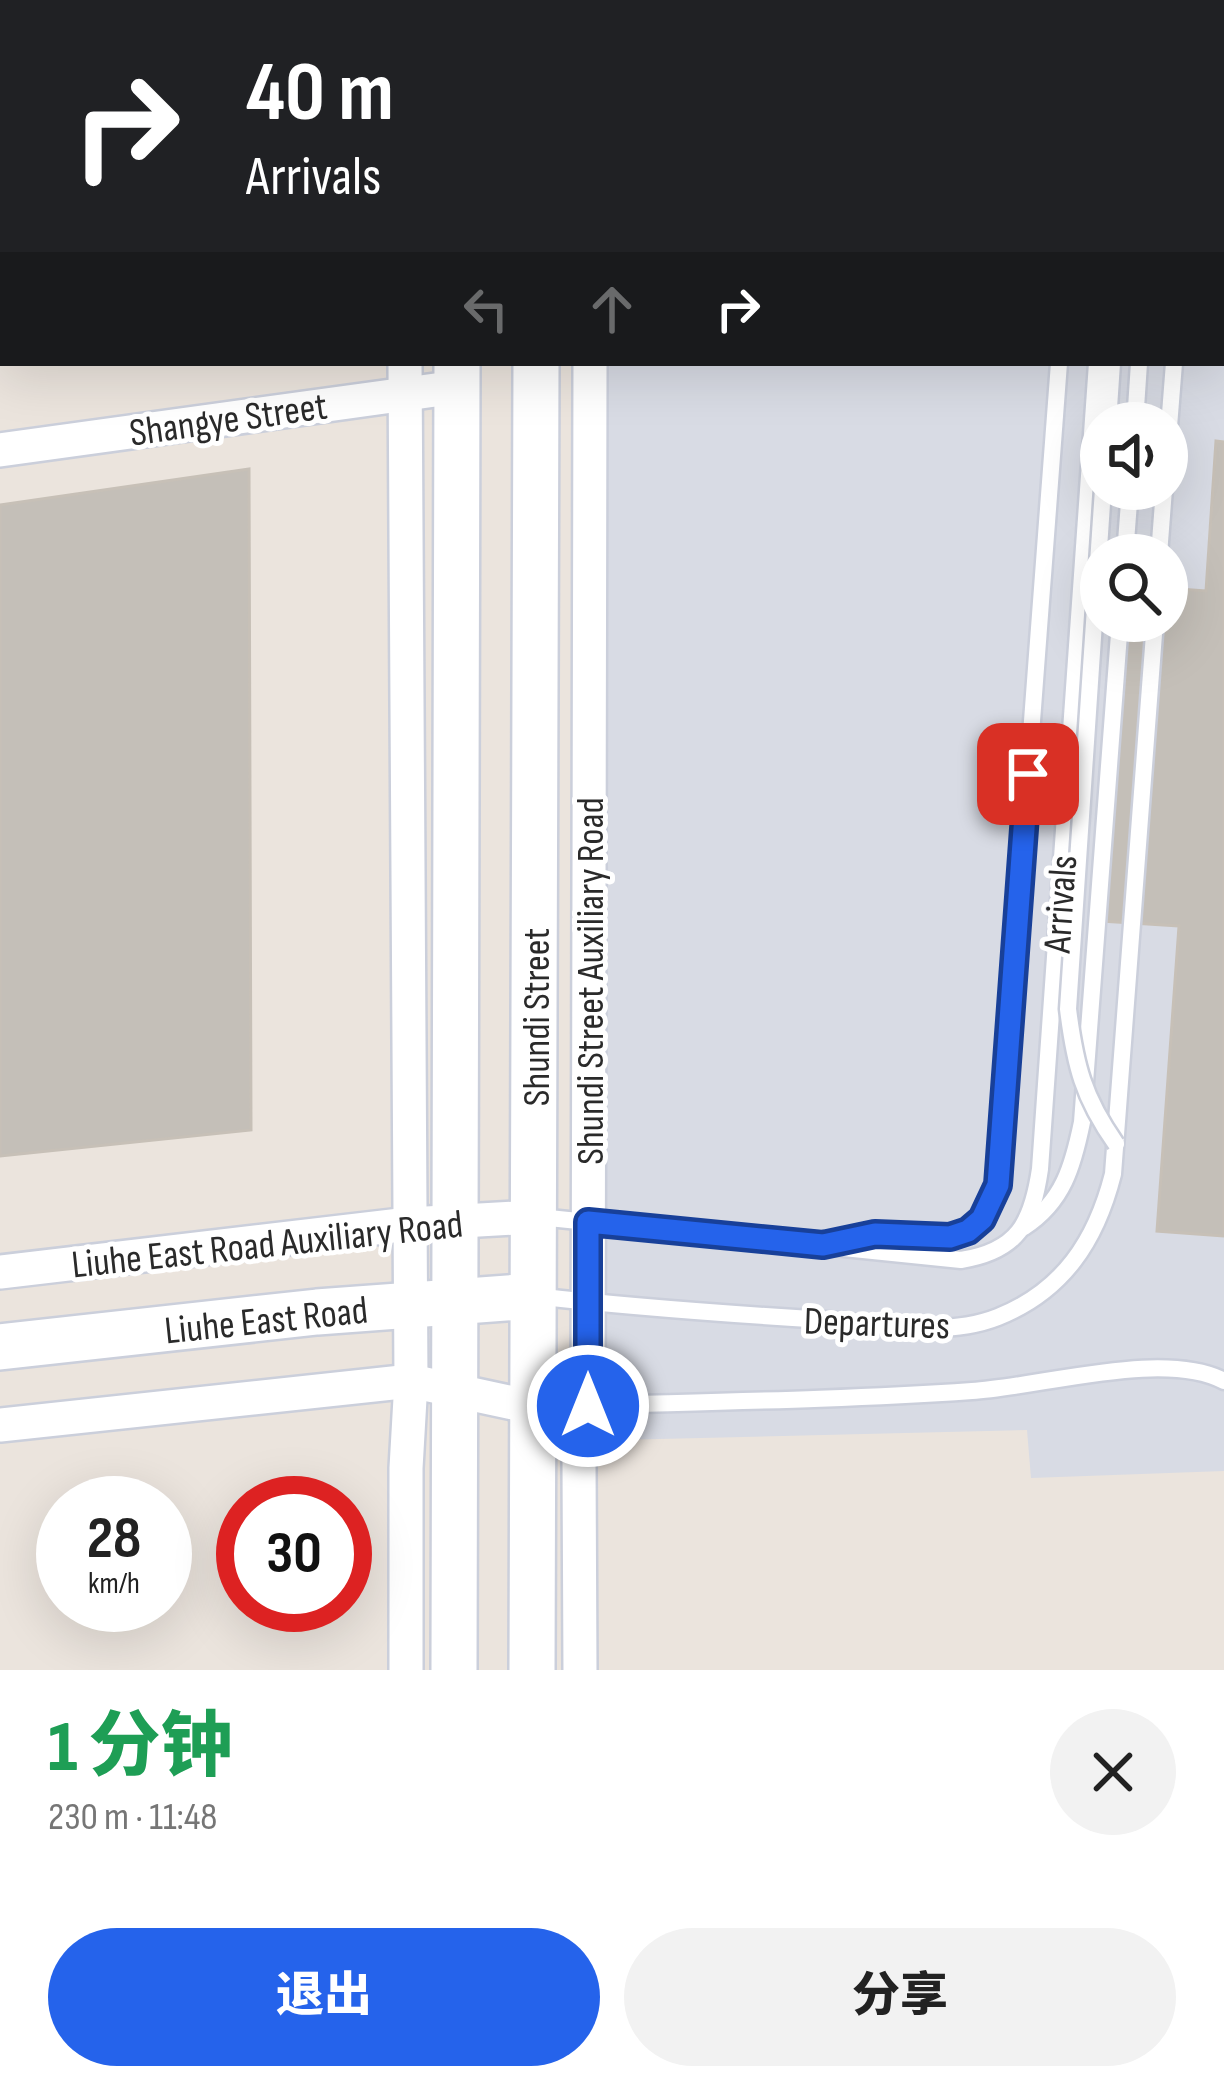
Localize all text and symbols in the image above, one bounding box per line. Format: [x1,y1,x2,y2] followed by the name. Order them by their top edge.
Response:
[246,43,394,144] text: 40 m
[48,48,204,204] icon: right
[246,145,382,210] text: Arrivals
[453,276,519,342] icon: left
[579,276,645,342] icon: ahead
[705,276,771,342] icon: right
[127,383,330,458] street label: Shangye Street
[1080,402,1188,642] map controls
[1080,402,1188,510] button: sound
[1080,534,1188,642] button: search
[977,723,1079,825] pin
[995,741,1061,807] icon: arrive
[568,797,615,1165] street label: Shundi Street Auxiliary Road
[1035,854,1088,956] street label: Arrivals
[514,928,561,1106] street label: Shundi Street
[69,1202,465,1289] street label: Liuhe East Road Auxiliary Road
[162,1287,370,1356] street label: Liuhe East Road
[803,1298,951,1351] street label: Departures
[525,1343,651,1469] position arrow
[216,1476,372,1632] speed limit sign: 30
[87,1503,141,1575] text: 28
[88,1566,140,1602] text: km/h
[48,1705,233,1792] text: 1 分钟
[1050,1709,1176,1835] button: close
[48,1794,217,1841] text: 230 m · 11:48
[48,1928,600,2066] button: 退出
[624,1928,1176,2066] button: 分享

